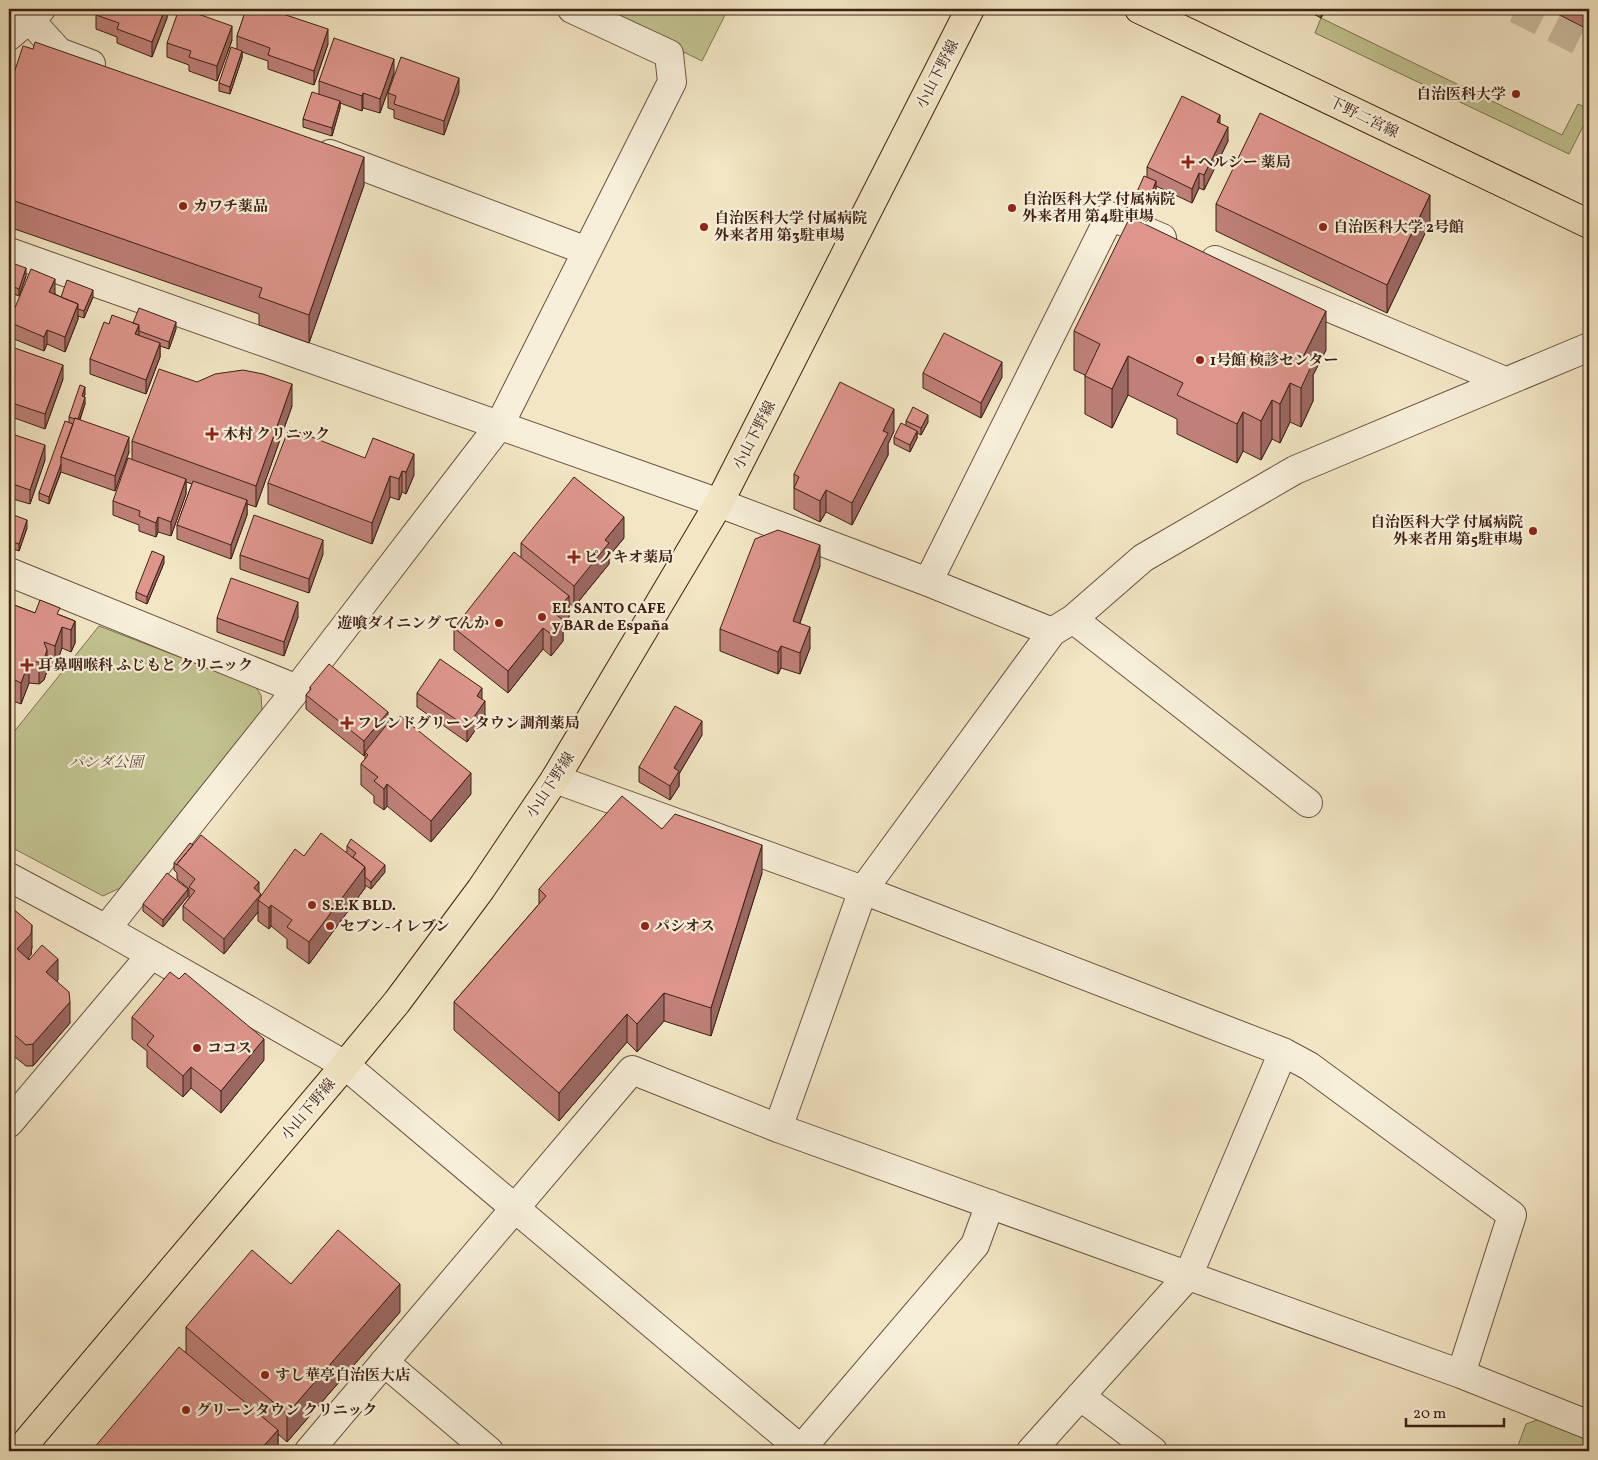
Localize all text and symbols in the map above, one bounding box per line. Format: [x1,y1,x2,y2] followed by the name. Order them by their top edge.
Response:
[912,36,965,113] street label: 小山下野線
[1416,85,1506,106] place label: 自治医科大学
[1510,88,1522,100] marker: 自治医科大学
[1325,92,1402,144] street label: 下野二宮線
[1198,153,1291,174] place label: ヘルシー 薬局
[1182,156,1194,168] marker: ヘルシー 薬局
[1022,190,1175,228] place label: 自治医科大学 付属病院 外来者用 第4駐車場
[193,197,268,218] place label: カワチ薬品
[177,200,189,212] marker: カワチ薬品
[1006,202,1018,214] marker: 自治医科大学 付属病院 外来者用 第4駐車場
[714,209,867,247] place label: 自治医科大学 付属病院 外来者用 第3駐車場
[1333,218,1464,239] place label: 自治医科大学 2号館
[698,221,710,233] marker: 自治医科大学 付属病院 外来者用 第3駐車場
[1317,221,1329,233] marker: 自治医科大学 2号館
[1210,351,1338,372] place label: 1号館 検診センター
[1194,354,1206,366] marker: 1号館 検診センター
[729,397,782,474] street label: 小山下野線
[223,425,330,446] place label: 木村 クリニック
[205,427,219,441] marker: 木村 クリニック
[1370,513,1523,551] place label: 自治医科大学 付属病院 外来者用 第5駐車場
[1527,525,1539,537] marker: 自治医科大学 付属病院 外来者用 第5駐車場
[584,548,673,569] place label: ピノキオ薬局
[568,551,580,563] marker: ピノキオ薬局
[552,599,669,637] place label: EL SANTO CAFE y BAR de España
[536,611,548,623] marker: EL SANTO CAFE y BAR de España
[337,614,489,635] place label: 遊喰ダイニング てんか
[493,617,505,629] marker: 遊喰ダイニング てんか
[38,656,253,677] place label: 耳鼻咽喉科 ふじもと クリニック
[20,658,34,672] marker: 耳鼻咽喉科 ふじもと クリニック
[357,714,580,735] place label: フレンドグリーンタウン調剤薬局
[341,717,353,729] marker: フレンドグリーンタウン調剤薬局
[522,749,580,823] street label: 小山下野線
[69,753,146,774] park label: パンダ公園
[322,896,396,917] place label: S.E.K BLD.
[306,899,318,911] marker: S.E.K BLD.
[340,917,450,938] place label: セブン-イレブン
[655,917,715,938] place label: パシオス
[324,920,336,932] marker: セブン-イレブン
[639,920,651,932] marker: パシオス
[207,1039,252,1060] place label: ココス
[191,1042,203,1054] marker: ココス
[277,1074,341,1145] street label: 小山下野線
[275,1366,410,1387] place label: すし華亭自治医大店
[259,1369,271,1381] marker: すし華亭自治医大店
[1406,1395,1503,1427] scale bar
[196,1401,377,1422] place label: グリーンタウン クリニック
[180,1404,192,1416] marker: グリーンタウン クリニック
[1413,1404,1446,1425] text: 20 m

